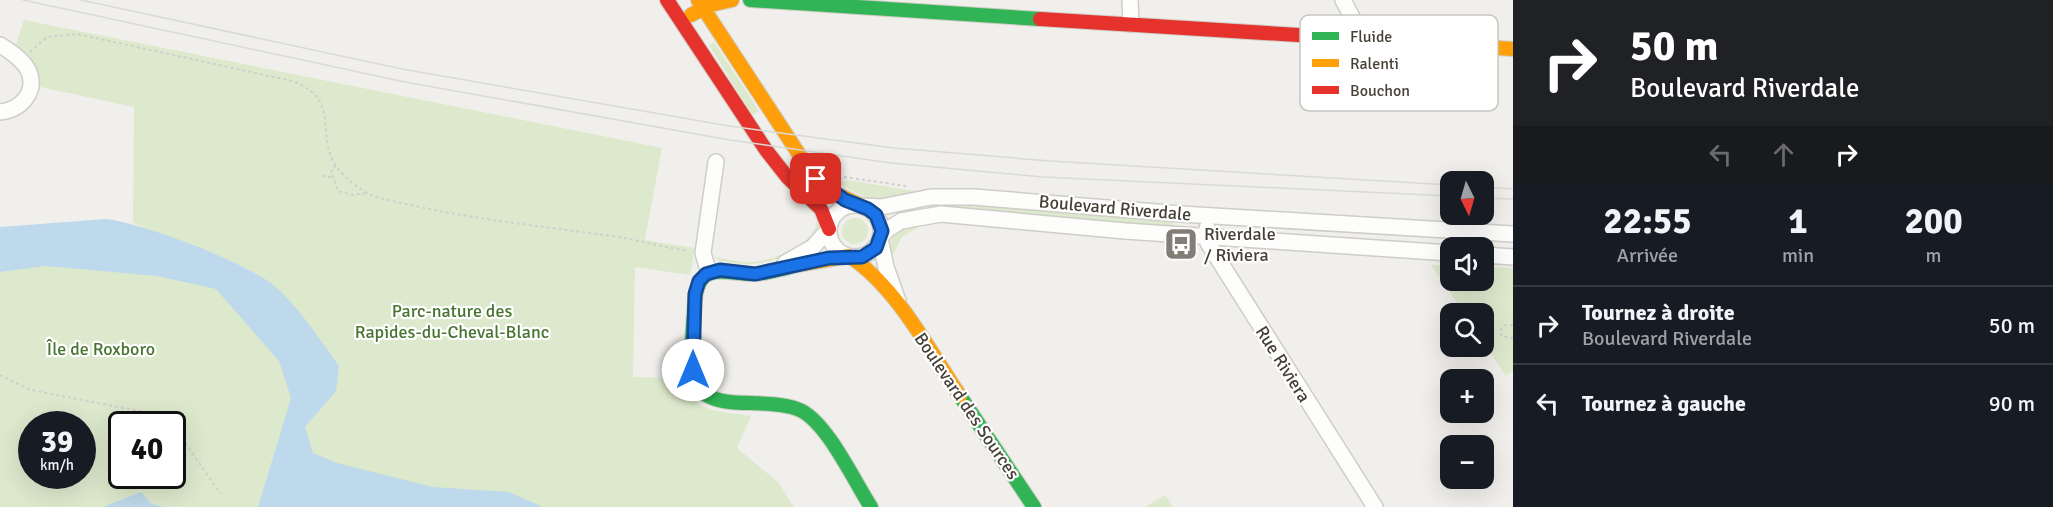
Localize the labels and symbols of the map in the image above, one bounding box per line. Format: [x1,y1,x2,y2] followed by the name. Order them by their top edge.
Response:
[1300,15,1498,111] legend
[1350,27,1392,47] text: Fluide
[1350,54,1399,74] text: Ralenti
[1350,81,1410,101] text: Bouchon
[790,153,841,204] pin
[1440,171,1494,225] north arrow
[1038,190,1192,226] street label: Boulevard Riverdale
[1204,223,1276,266] place label: Riverdale / Riviera
[1163,226,1199,262] bus stop icon: Riverdale / Riviera
[355,300,549,343] park label: Parc-nature des Rapides-du-Cheval-Blanc
[1251,322,1315,406] street label: Rue Riviera
[910,328,1024,484] street label: Boulevard des Sources
[46,338,155,360] park label: Île de Roxboro
[661,338,725,402] position arrow
[108,411,186,489] speed limit sign: 40

